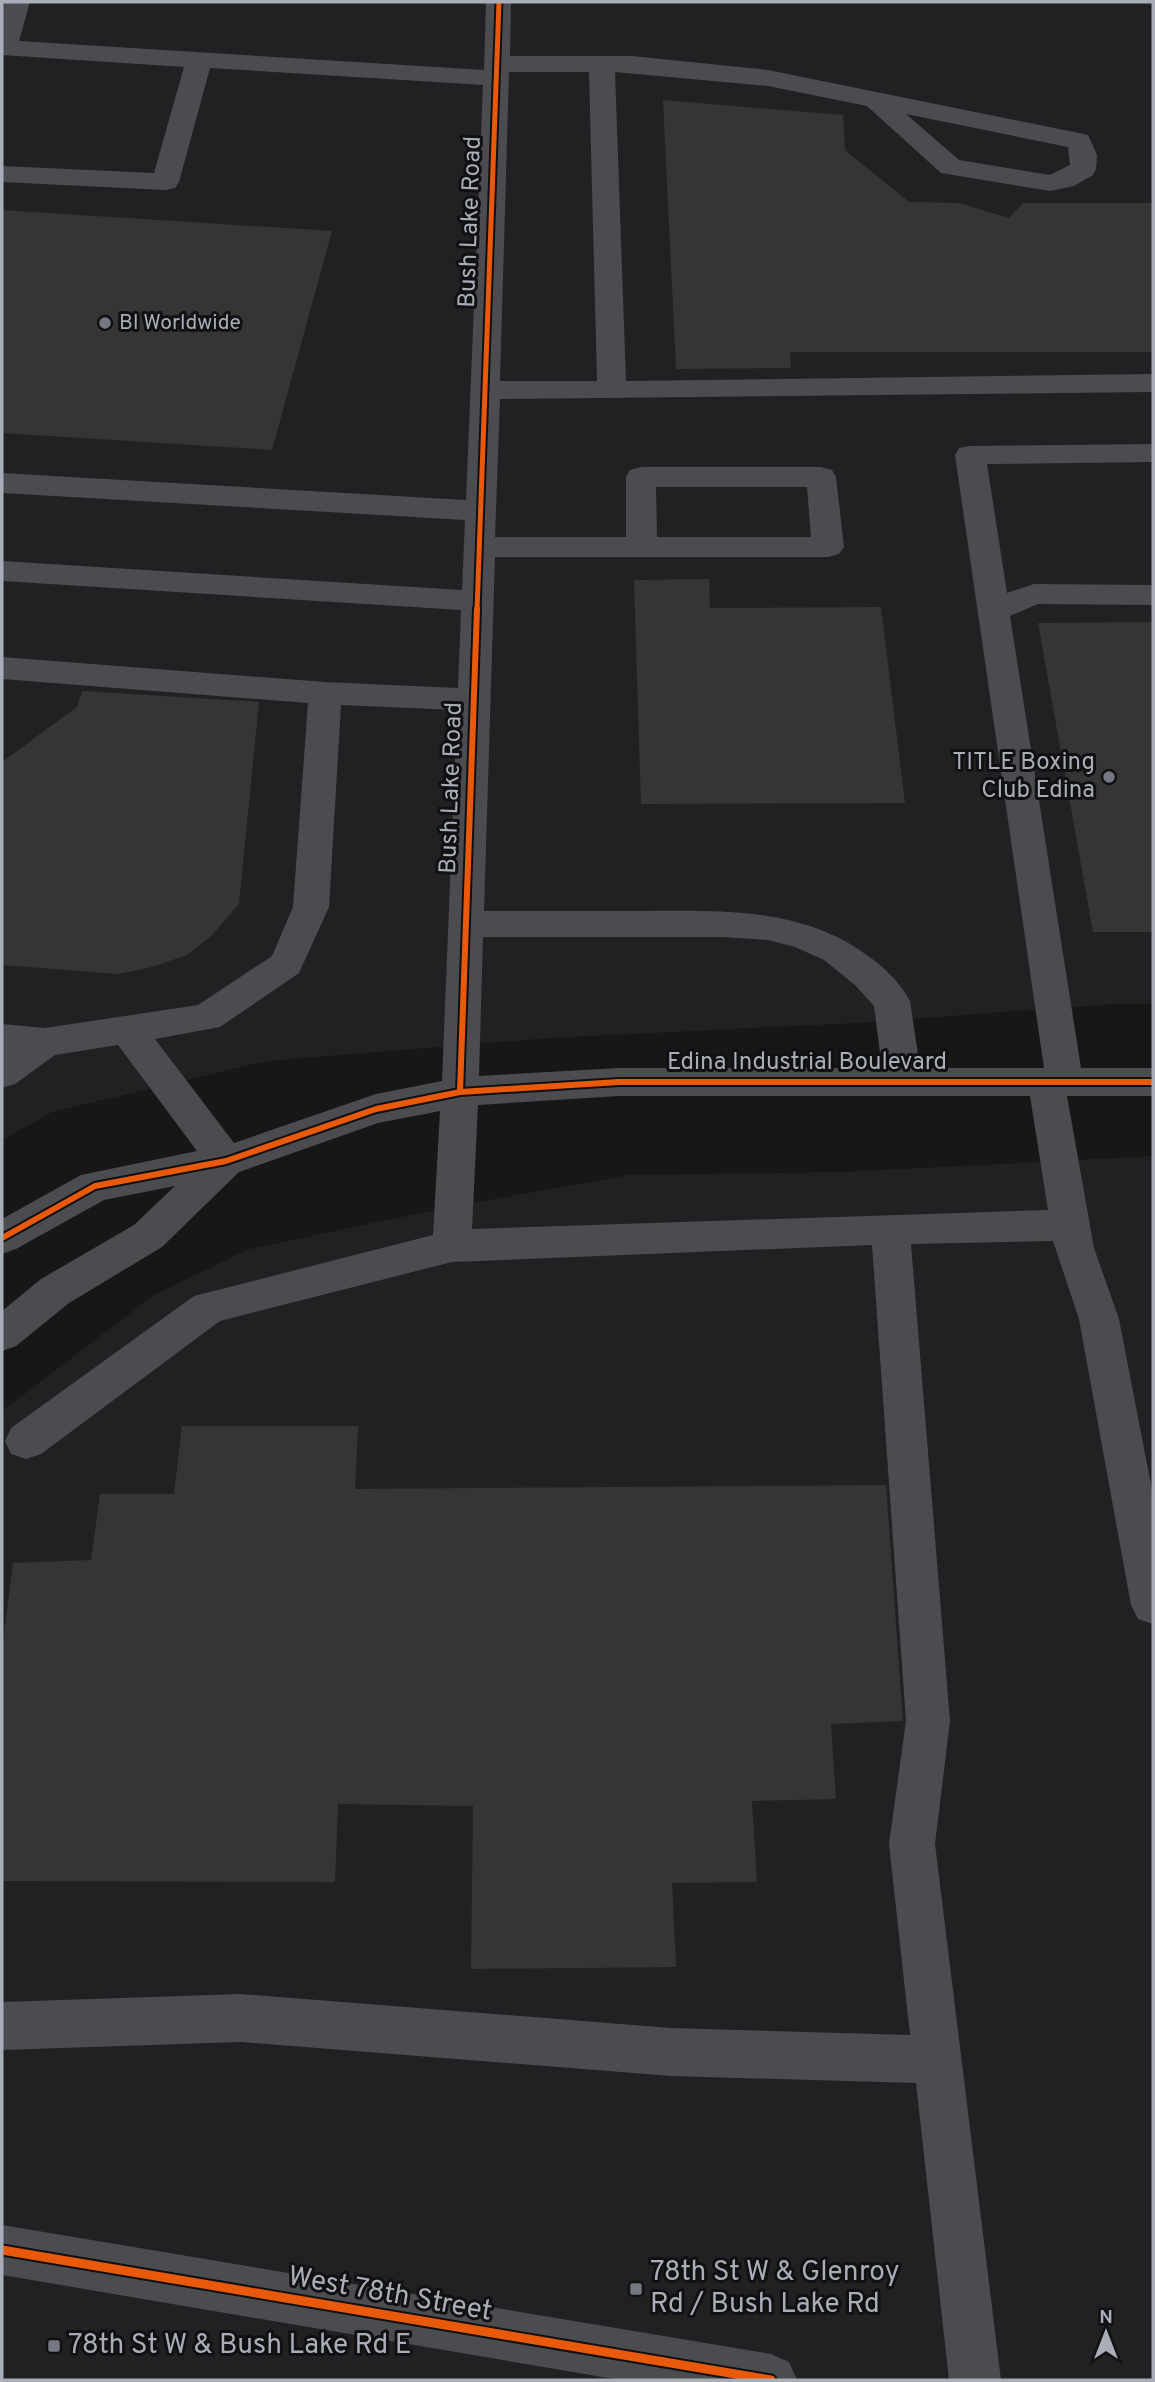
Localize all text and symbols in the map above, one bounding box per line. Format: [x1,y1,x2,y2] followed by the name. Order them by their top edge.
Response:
[453,136,489,308] street label: Bush Lake Road
[119,310,241,337] place label: BI Worldwide
[97,315,113,331] marker: BI Worldwide
[434,702,470,874] street label: Bush Lake Road
[952,748,1095,806] place label: TITLE Boxing Club Edina
[1101,769,1117,785] marker: TITLE Boxing Club Edina
[667,1048,947,1078] street label: Edina Industrial Boulevard
[650,2255,899,2323] place label: 78th St W & Glenroy Rd / Bush Lake Rd
[285,2259,495,2331] street label: West 78th Street
[628,2281,644,2297] marker: 78th St W & Glenroy Rd / Bush Lake Rd
[1071,2298,1141,2368] north arrow
[1099,2306,1113,2330] text: N
[68,2328,412,2364] place label: 78th St W & Bush Lake Rd E
[46,2338,62,2354] marker: 78th St W & Bush Lake Rd E

